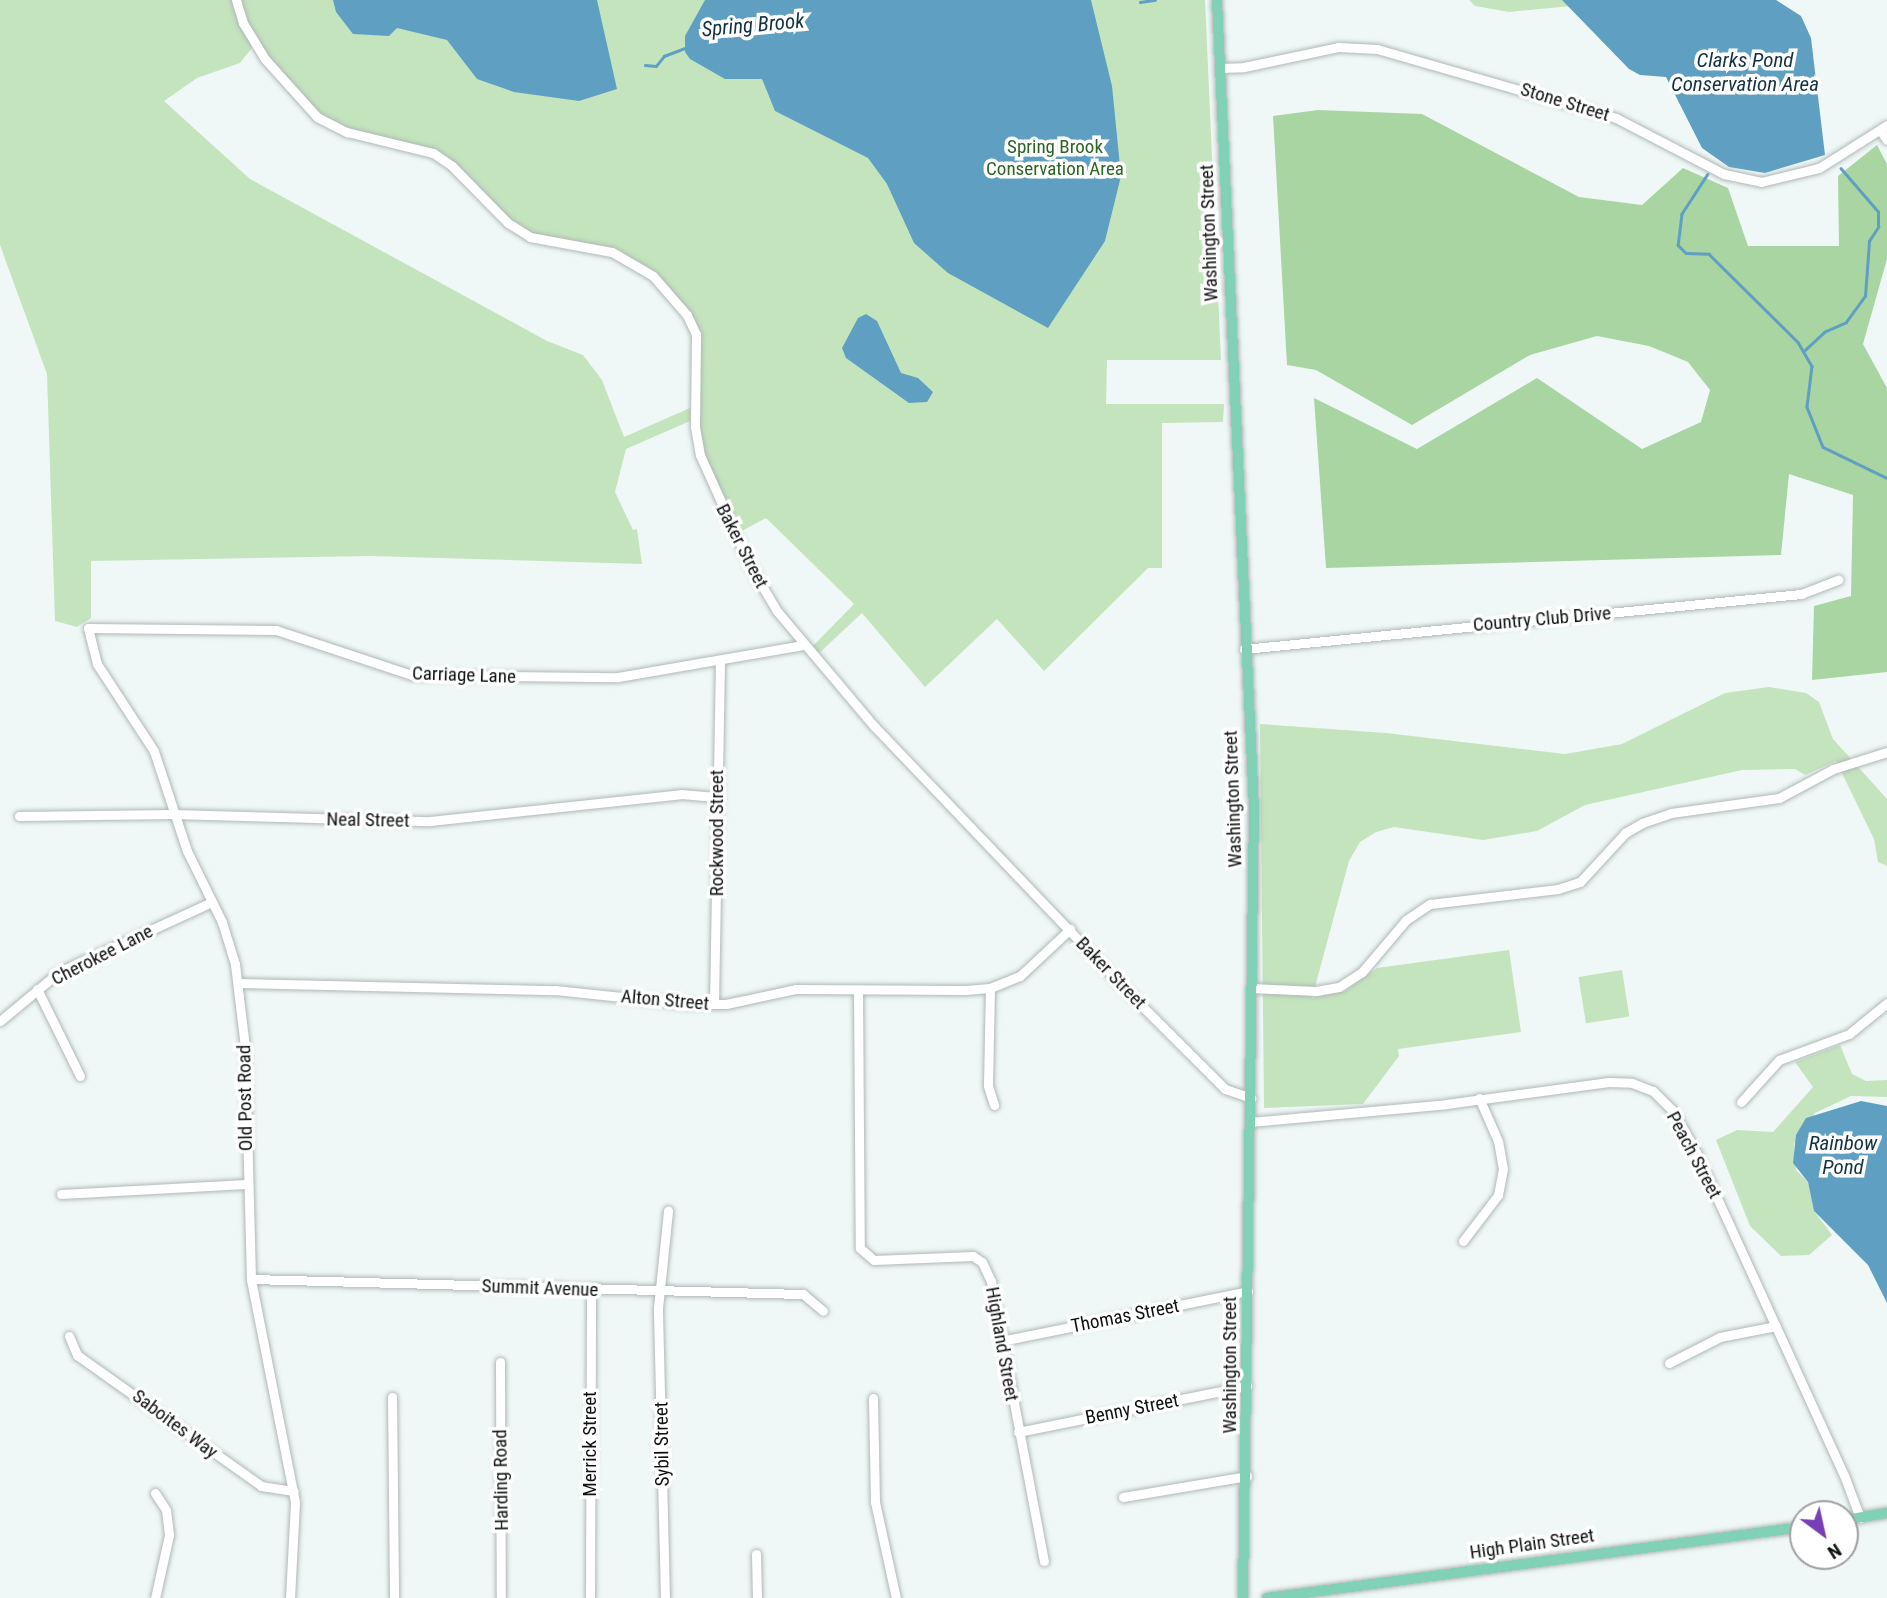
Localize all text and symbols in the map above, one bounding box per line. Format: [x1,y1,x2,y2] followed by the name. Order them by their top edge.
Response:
[701,8,805,42] water label: Spring Brook
[1671,47,1819,97] water label: Clarks Pond Conservation Area
[1518,78,1612,126] street label: Stone Street
[986,136,1124,180] park label: Spring Brook Conservation Area
[1195,164,1223,302] street label: Washington Street
[711,500,773,592] street label: Baker Street
[1472,602,1612,636] street label: Country Club Drive
[412,662,516,688] street label: Carriage Lane
[1219,730,1247,868] street label: Washington Street
[706,770,728,896] street label: Rockwood Street
[326,808,410,832] street label: Neal Street
[47,920,157,990] street label: Cherokee Lane
[1071,932,1151,1014] street label: Baker Street
[620,985,710,1015] street label: Alton Street
[233,1045,257,1151] street label: Old Post Road
[1662,1108,1726,1202] street label: Peach Street
[1809,1130,1877,1180] water label: Rainbow Pond
[481,1275,599,1301] street label: Summit Avenue
[981,1285,1023,1403] street label: Highland Street
[1069,1294,1181,1338] street label: Thomas Street
[1219,1296,1241,1434] street label: Washington Street
[128,1385,222,1463] street label: Saboites Way
[1083,1389,1181,1429] street label: Benny Street
[579,1391,601,1497] street label: Merrick Street
[650,1401,674,1487] street label: Sybil Street
[489,1429,513,1531] street label: Harding Road
[1789,1500,1859,1570] north arrow
[1468,1524,1596,1564] street label: High Plain Street
[1823,1539,1846,1564] text: N

